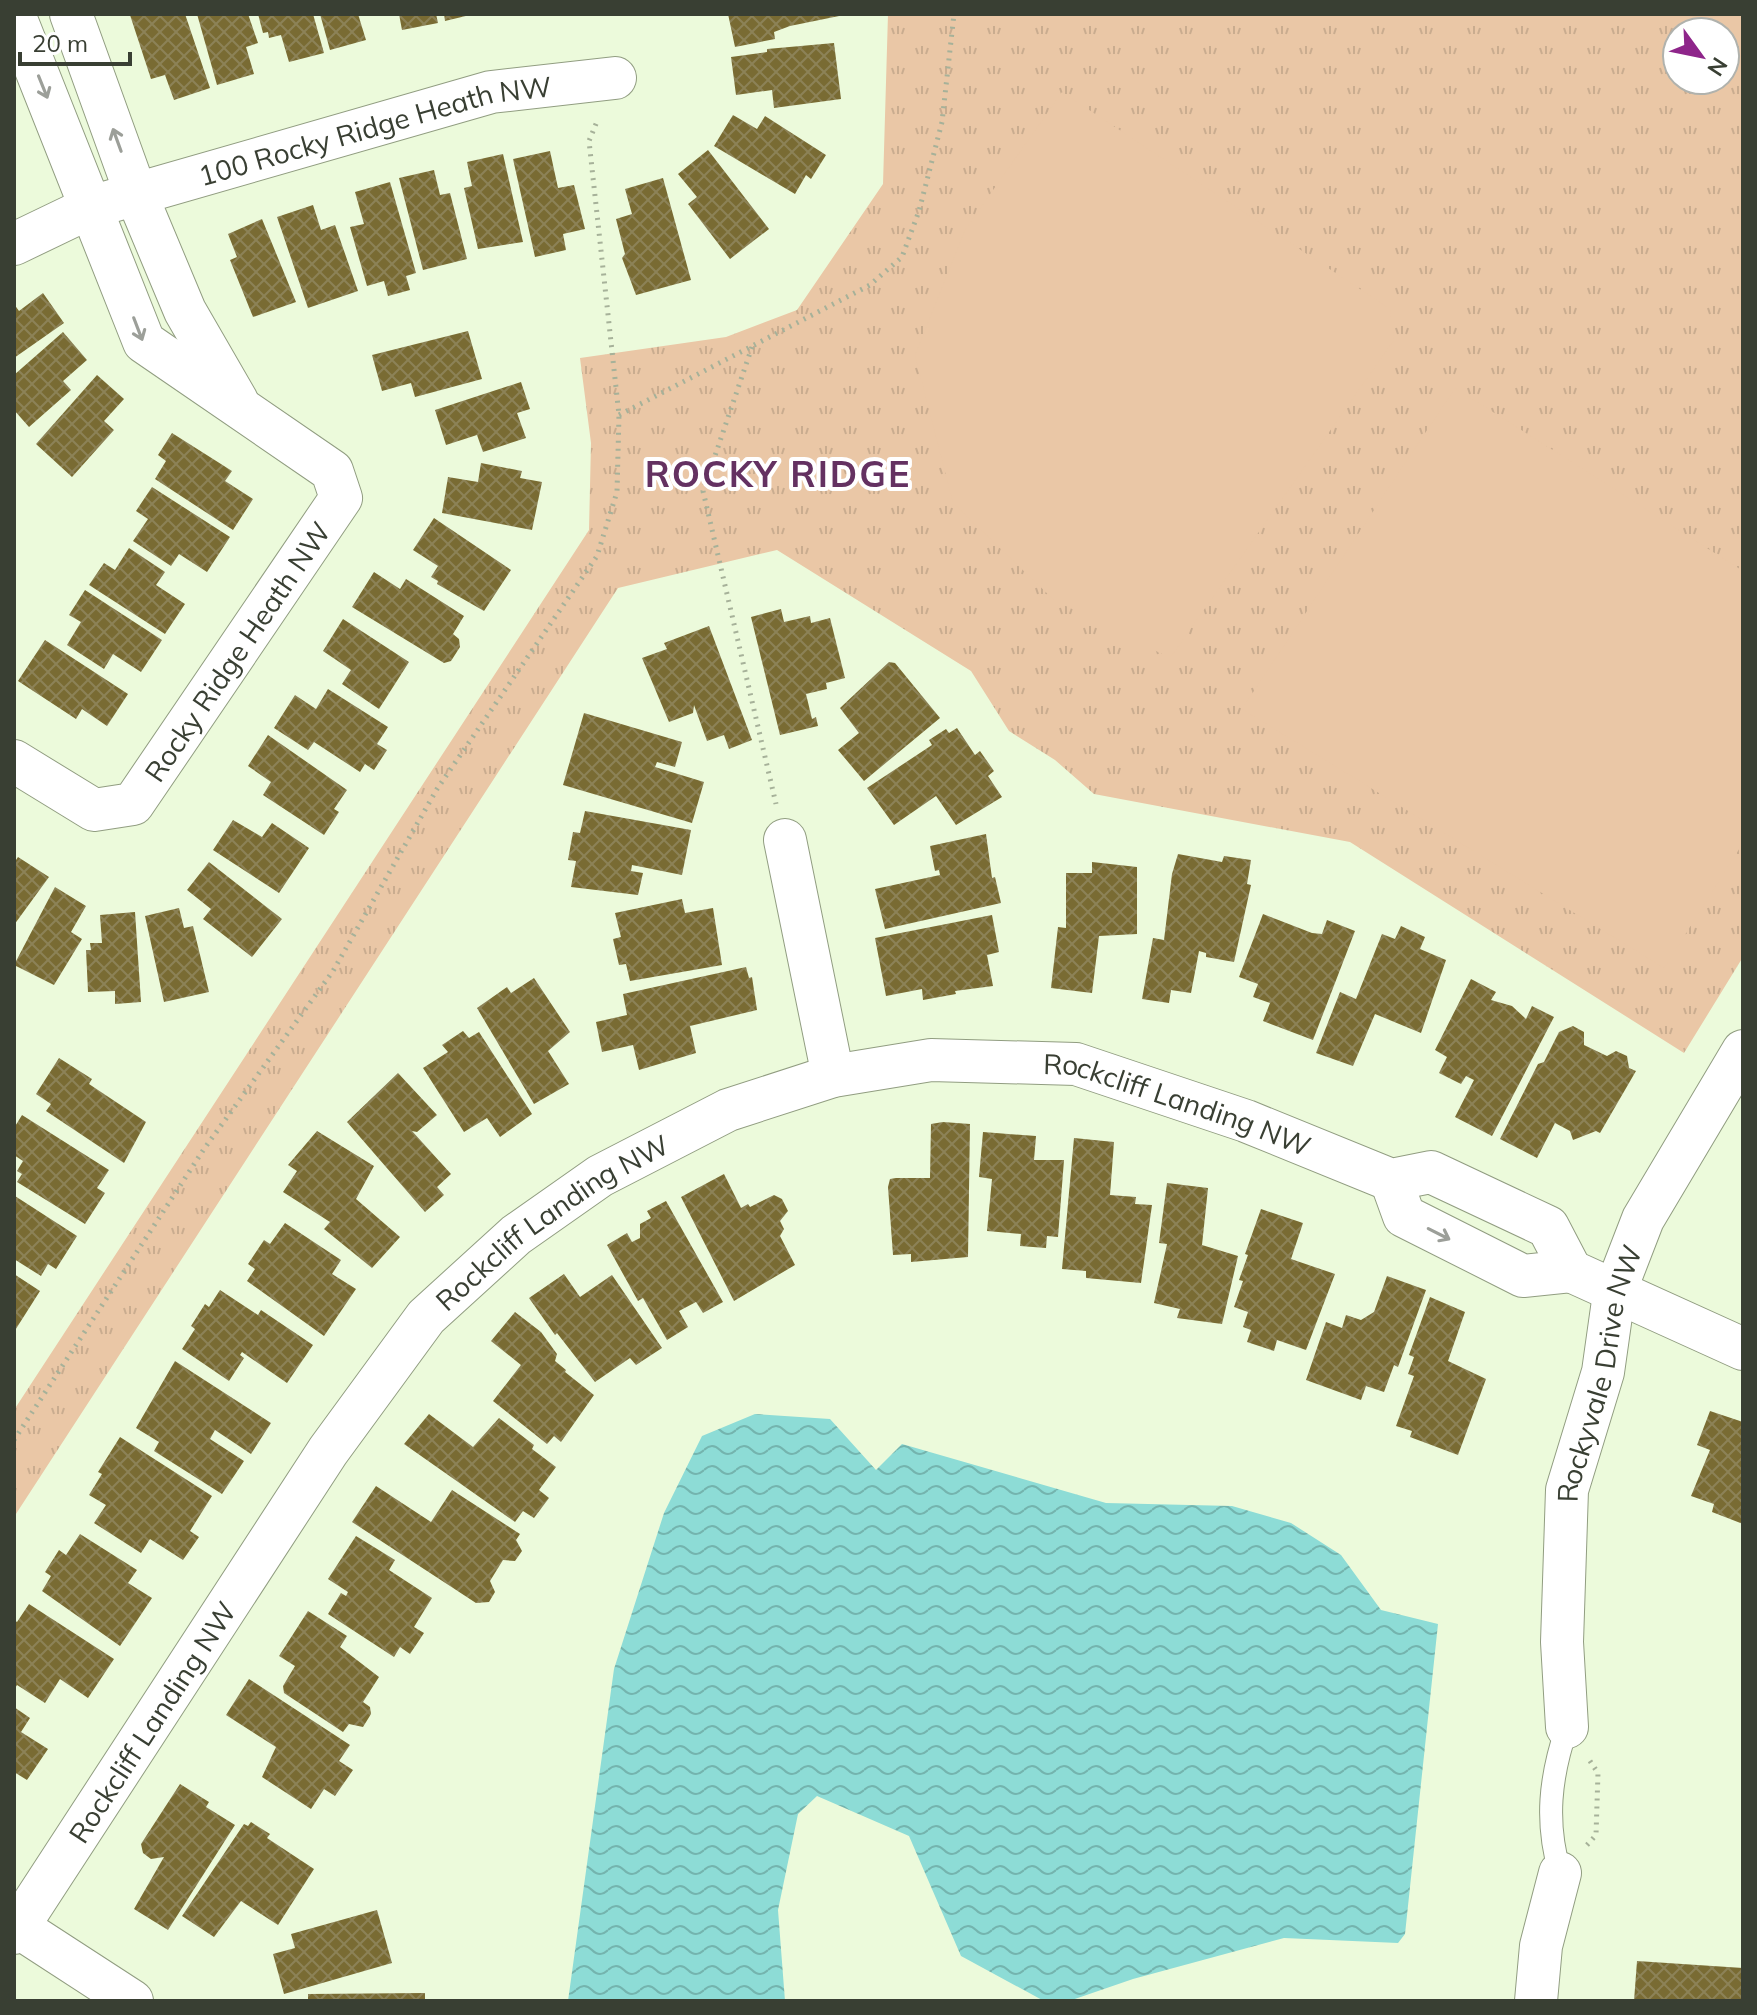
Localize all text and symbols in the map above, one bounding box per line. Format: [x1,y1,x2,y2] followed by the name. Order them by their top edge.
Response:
[20,16,130,66] scale bar
[1661,16,1741,96] north arrow
[32,28,88,58] text: 20 m
[1702,52,1734,81] text: N
[194,68,553,193] street label: 100 Rocky Ridge Heath NW
[37,74,51,99] one-way arrow
[109,128,123,153] one-way arrow
[132,316,146,341] one-way arrow
[645,451,911,496] district label: ROCKY RIDGE
[136,515,337,788] street label: Rocky Ridge Heath NW
[1043,1046,1316,1163] street label: Rockcliff Landing NW
[428,1126,674,1318] street label: Rockcliff Landing NW
[1427,1226,1451,1242] one-way arrow
[1549,1240,1649,1503] street label: Rockyvale Drive NW
[60,1595,243,1849] street label: Rockcliff Landing NW

